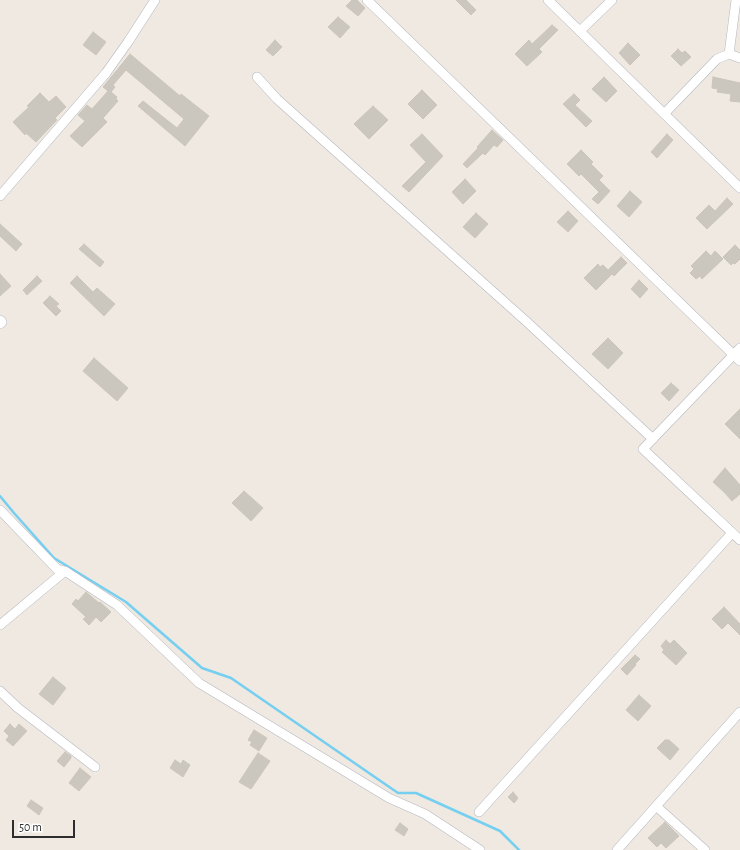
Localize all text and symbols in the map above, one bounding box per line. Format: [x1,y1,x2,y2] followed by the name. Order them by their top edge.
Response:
[14,812,77,838] scale bar
[19,821,42,833] text: 50 m

